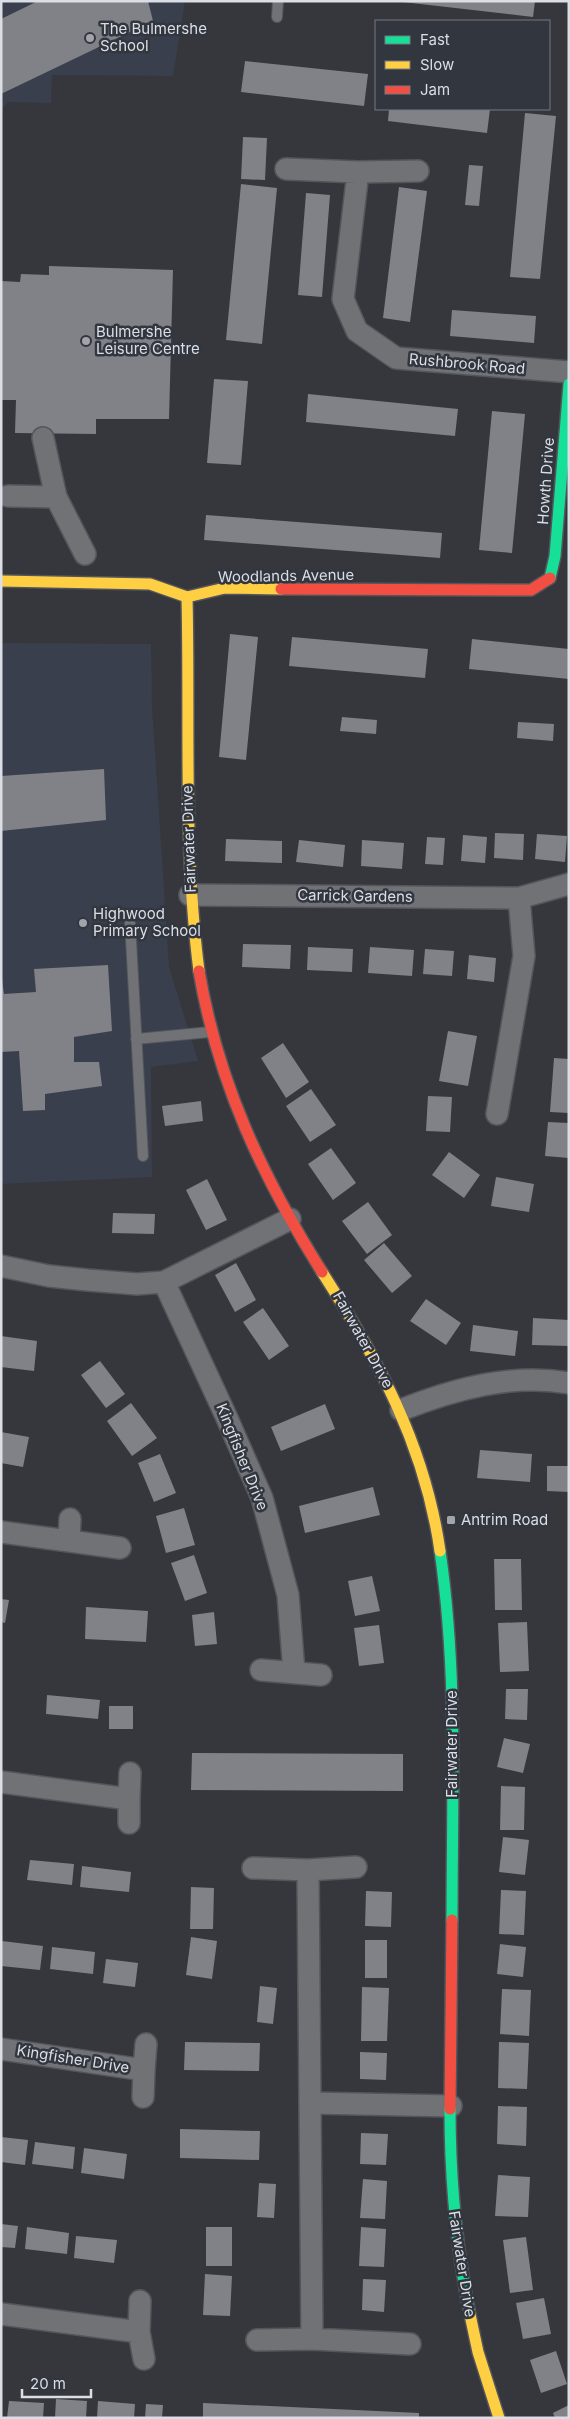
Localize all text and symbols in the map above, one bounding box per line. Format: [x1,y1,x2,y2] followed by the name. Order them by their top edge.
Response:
[100,19,207,55] place label: The Bulmershe School
[375,20,550,110] legend
[420,30,450,49] text: Fast
[84,32,96,44] marker: The Bulmershe School
[420,55,454,74] text: Slow
[420,80,450,99] text: Jam
[96,322,200,358] place label: Bulmershe Leisure Centre
[80,335,92,347] marker: Bulmershe Leisure Centre
[408,349,526,378] street label: Rushbrook Road
[533,437,558,525] street label: Howth Drive
[218,565,354,586] street label: Woodlands Avenue
[177,785,200,893] street label: Fairwater Drive
[297,885,413,906] street label: Carrick Gardens
[93,904,201,940] place label: Highwood Primary School
[77,917,89,929] marker: Highwood Primary School
[329,1288,398,1391] street label: Fairwater Drive
[212,1400,273,1513] street label: Kingfisher Drive
[461,1510,548,1529] place label: Antrim Road
[445,1514,457,1526] marker: Antrim Road
[442,1690,461,1798] street label: Fairwater Drive
[15,2040,131,2077] street label: Kingfisher Drive
[445,2209,480,2319] street label: Fairwater Drive
[22,2366,91,2398] scale bar
[30,2374,66,2393] text: 20 m

